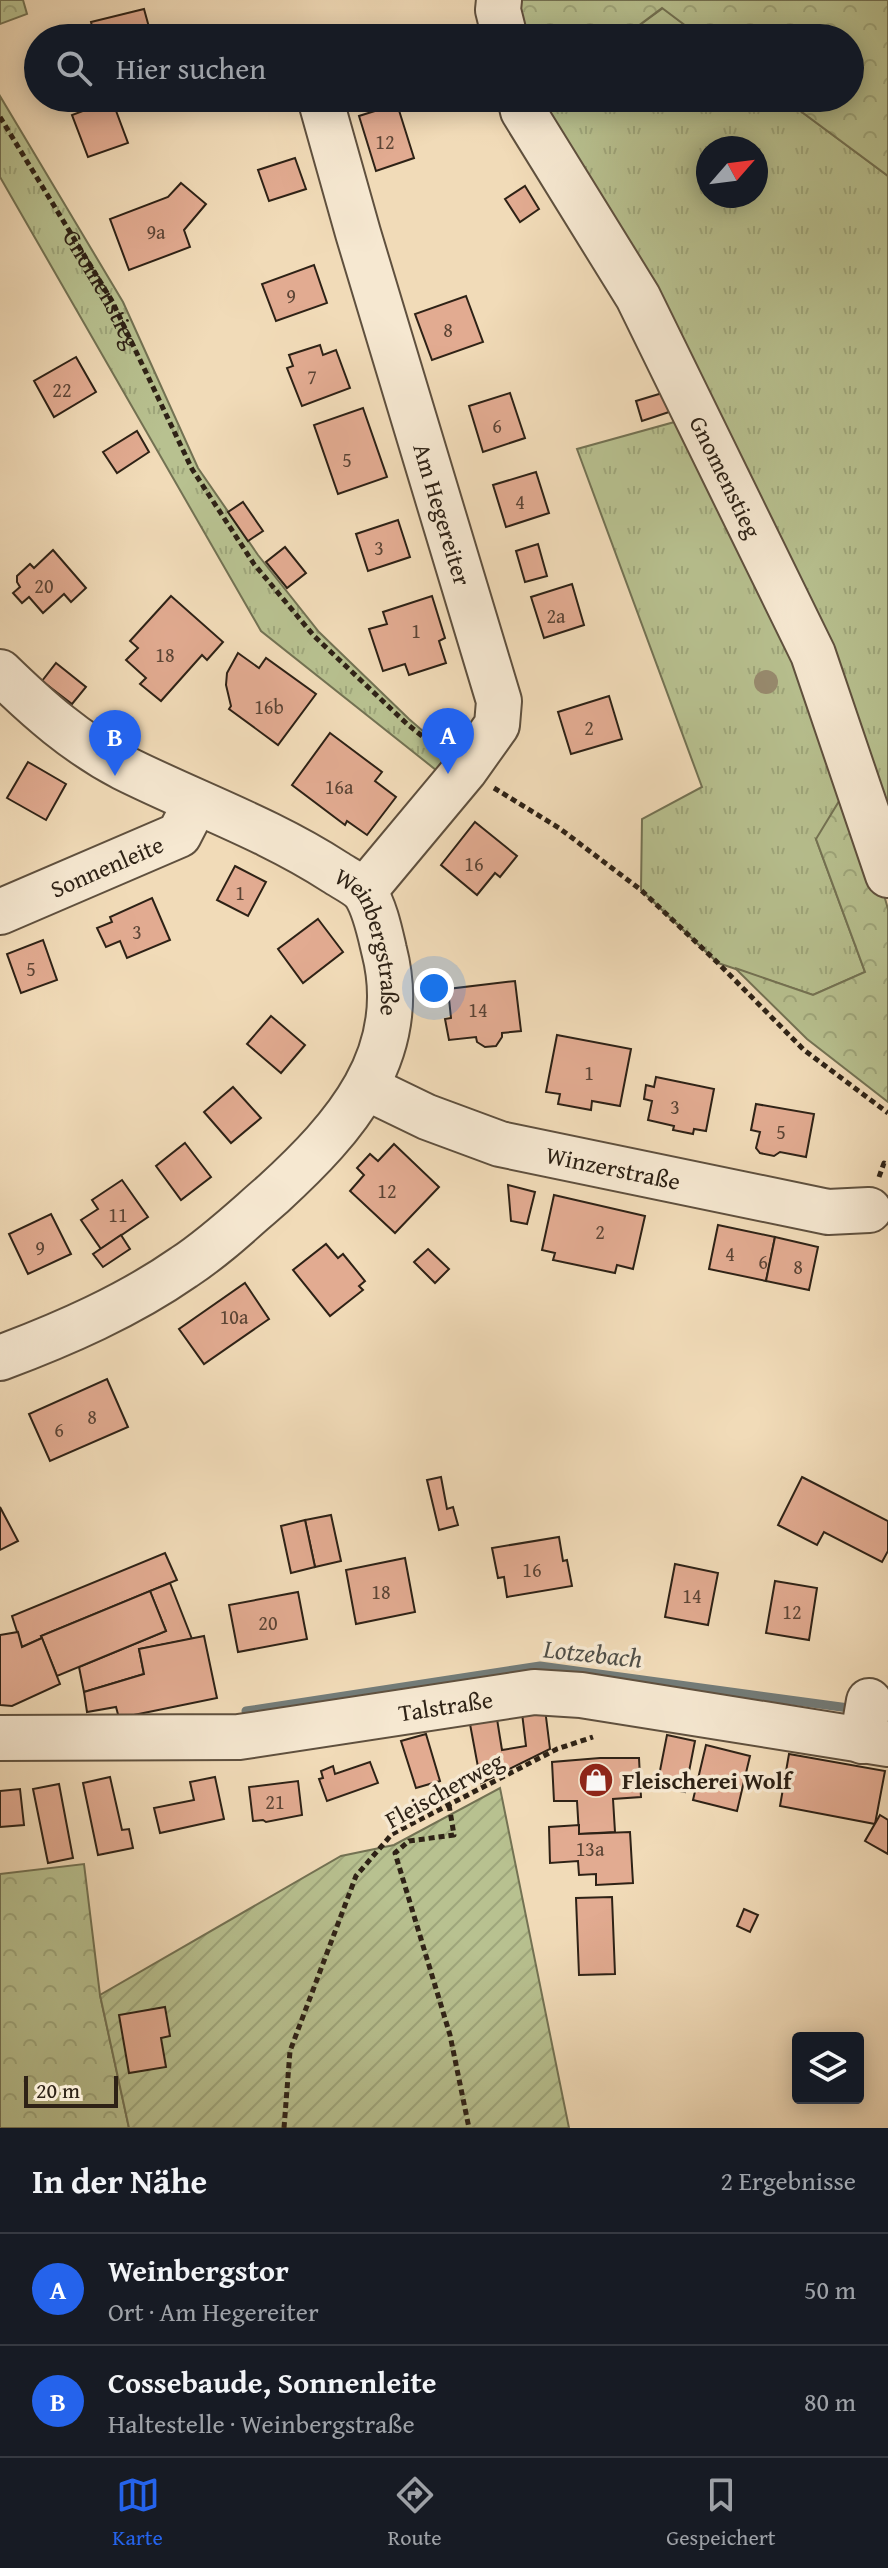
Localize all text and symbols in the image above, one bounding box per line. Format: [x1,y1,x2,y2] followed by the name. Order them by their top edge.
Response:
[24,24,864,112] search box
[52,46,96,90] icon: search
[116,46,266,90] text: Hier suchen
[375,127,395,156] house number: 12
[696,136,768,208] north arrow
[146,217,166,246] house number: 9a
[55,222,150,354] street label: Gnomenstieg
[286,281,296,310] house number: 9
[443,315,453,344] house number: 8
[307,362,317,391] house number: 7
[52,375,72,404] house number: 22
[681,409,771,544] street label: Gnomenstieg
[492,411,502,440] house number: 6
[405,439,481,590] street label: Am Hegereiter
[342,445,352,474] house number: 5
[515,487,525,516] house number: 4
[374,533,384,562] house number: 3
[34,571,54,600] house number: 20
[546,601,566,630] house number: 2a
[411,616,421,645] house number: 1
[155,640,175,669] house number: 18
[254,692,284,721] house number: 16b
[422,708,474,774] pin: A
[89,710,141,776] pin: B
[584,713,594,742] house number: 2
[325,772,354,801] house number: 16a
[44,826,169,906] street label: Sonnenleite
[464,849,484,878] house number: 16
[328,858,408,1017] street label: Weinbergstraße
[235,878,245,907] house number: 1
[132,917,142,946] house number: 3
[26,954,36,983] house number: 5
[414,968,454,1008] your location
[468,995,488,1024] house number: 14
[584,1058,594,1087] house number: 1
[670,1092,680,1121] house number: 3
[776,1117,786,1146] house number: 5
[543,1136,684,1198] street label: Winzerstraße
[377,1176,397,1205] house number: 12
[108,1200,128,1229] house number: 11
[595,1217,605,1246] house number: 2
[35,1233,45,1262] house number: 9
[725,1239,735,1268] house number: 4
[758,1247,768,1276] house number: 6
[793,1252,803,1281] house number: 8
[220,1302,249,1331] house number: 10a
[87,1402,97,1431] house number: 8
[54,1415,64,1444] house number: 6
[522,1555,542,1584] house number: 16
[371,1577,391,1606] house number: 18
[682,1581,702,1610] house number: 14
[782,1597,802,1626] house number: 12
[258,1608,278,1637] house number: 20
[541,1628,644,1678] water label: Lotzebach
[396,1681,495,1730] street label: Talstraße
[378,1743,510,1837] street label: Fleischerweg
[577,1761,615,1799] shop icon: Fleischerei Wolf
[622,1763,794,1798] place label: Fleischerei Wolf
[265,1787,285,1816] house number: 21
[576,1834,605,1863] house number: 13a
[792,2032,864,2104] map controls
[792,2032,864,2104] button: layers
[24,2072,118,2108] scale bar
[36,2074,80,2106] text: 20 m
[32,2156,207,2205] text: In der Nähe
[721,2161,856,2200] text: 2 Ergebnisse
[108,2248,289,2292] text: Weinbergstor
[50,2270,66,2309] text: A
[804,2270,856,2309] text: 50 m
[108,2292,319,2331] text: Ort · Am Hegereiter
[108,2360,437,2404] text: Cossebaude, Sonnenleite
[50,2382,66,2421] text: B
[804,2382,856,2421] text: 80 m
[108,2404,415,2443] text: Haltestelle · Weinbergstraße
[112,2473,163,2553] tab: Karte
[388,2473,442,2553] tab: Route
[666,2473,776,2553] tab: Gespeichert

